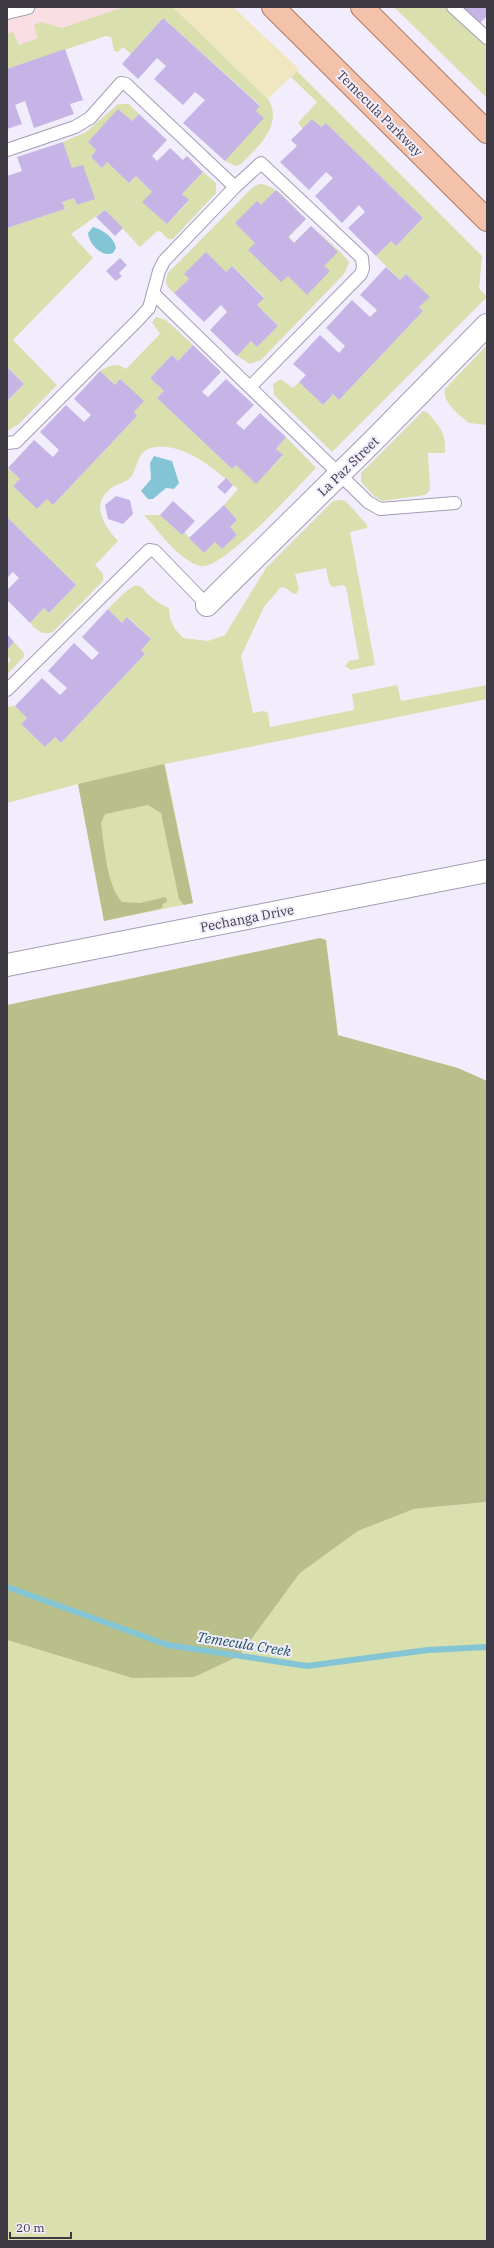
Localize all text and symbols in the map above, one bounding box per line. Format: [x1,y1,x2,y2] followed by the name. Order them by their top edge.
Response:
[333,67,426,160] street label: Temecula Parkway
[314,433,383,500] street label: La Paz Street
[199,901,295,936] street label: Pechanga Drive
[196,1628,293,1660] water label: Temecula Creek
[10,2214,71,2240] scale bar
[16,2220,45,2235] text: 20 m

